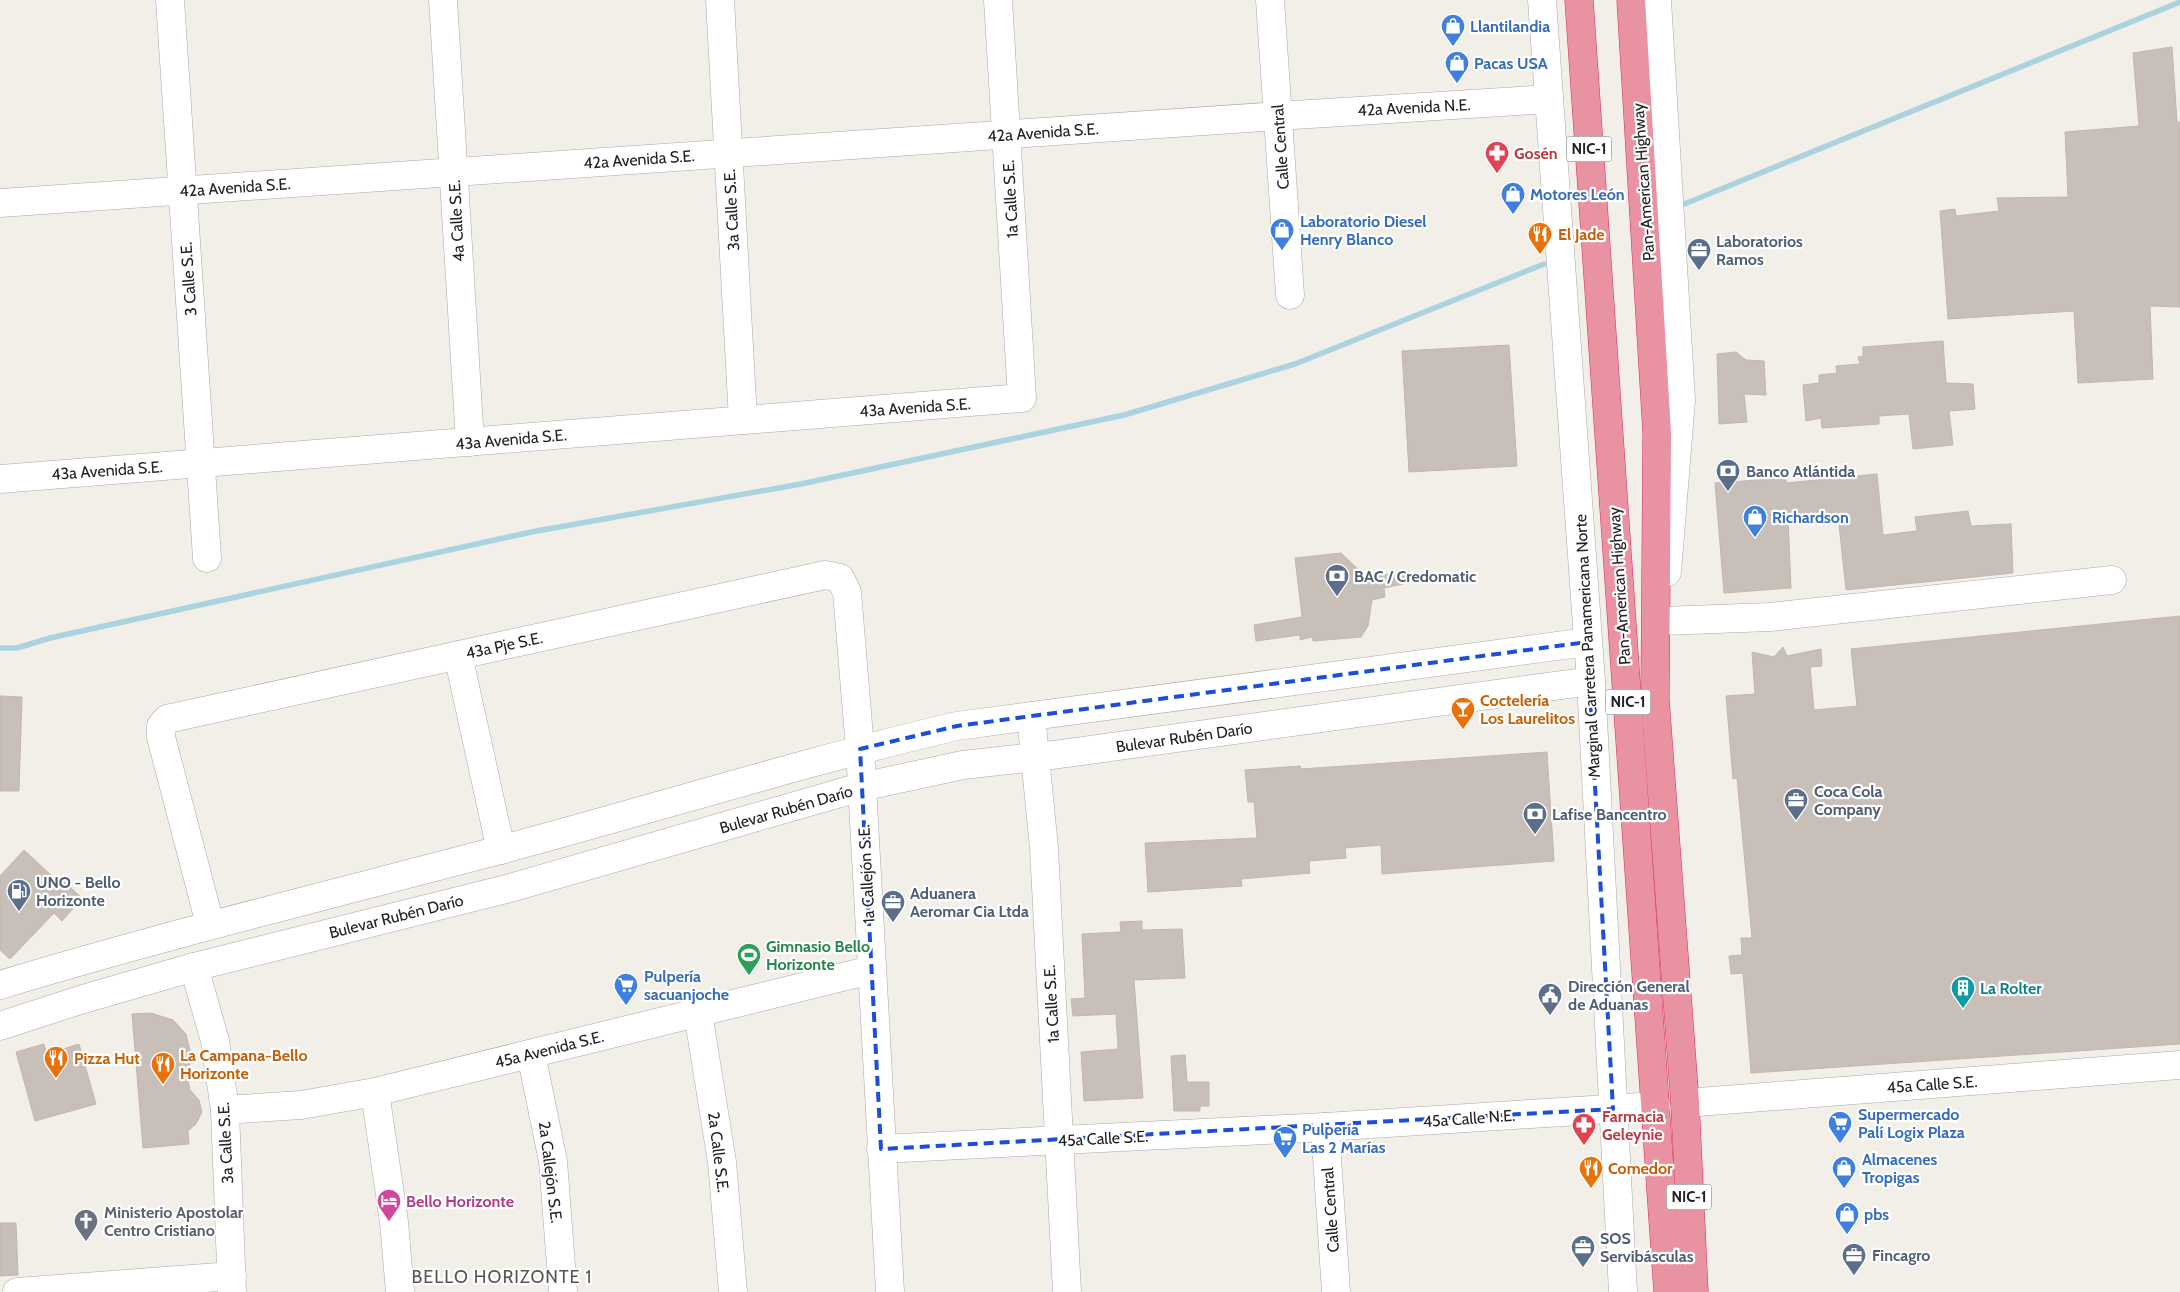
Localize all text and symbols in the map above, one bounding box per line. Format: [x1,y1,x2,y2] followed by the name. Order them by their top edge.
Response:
[1440,13,1466,47] shop icon: Llantilandia
[1470,17,1550,36] place label: Llantilandia
[1444,50,1470,84] shop icon: Pacas USA
[1474,54,1548,73] place label: Pacas USA
[1357,95,1471,120] street label: 42a Avenida N.E.
[1628,102,1659,262] street label: Pan-American Highway
[1268,104,1293,190] street label: Calle Central
[987,119,1099,146] street label: 42a Avenida S.E.
[1566,136,1612,162] road number: NIC-1
[1484,140,1510,174] pharmacy icon: Gosén
[1514,144,1558,163] place label: Gosén
[583,146,695,173] street label: 42a Avenida S.E.
[999,159,1022,239] street label: 1a Calle S.E.
[720,169,743,251] street label: 3a Calle S.E.
[179,174,291,201] street label: 42a Avenida S.E.
[445,179,468,263] street label: 4a Calle S.E.
[1500,181,1526,215] shop icon: Motores León
[1530,185,1625,204] place label: Motores León
[1300,212,1426,249] place label: Laboratorio Diesel Henry Blanco
[1269,217,1295,251] shop icon: Laboratorio Diesel Henry Blanco
[1527,221,1553,255] restaurant icon: El Jade
[1558,225,1605,244] place label: El Jade
[1716,232,1803,269] place label: Laboratorios Ramos
[1686,237,1712,271] office icon: Laboratorios Ramos
[176,241,201,316] street label: 3 Calle S.E.
[859,394,971,421] street label: 43a Avenida S.E.
[455,425,568,454] street label: 43a Avenida S.E.
[51,457,163,484] street label: 43a Avenida S.E.
[1715,458,1741,492] bank icon: Banco Atlántida
[1746,462,1855,481] place label: Banco Atlántida
[1742,504,1768,538] shop icon: Richardson
[1604,506,1635,666] street label: Pan-American Highway
[1772,508,1849,527] place label: Richardson
[1571,514,1604,778] street label: Marginal Carretera Panamericana Norte
[1324,563,1350,597] bank icon: BAC / Credomatic
[1354,567,1476,586] place label: BAC / Credomatic
[464,628,544,663] street label: 43a Pje S.E.
[1606,690,1650,714] road number: NIC-1
[1480,691,1575,728] place label: Coctelería Los Laurelitos
[1450,696,1476,730] bar icon: Coctelería Los Laurelitos
[1115,718,1254,756] street label: Bulevar Rubén Darío
[717,781,855,838] street label: Bulevar Rubén Darío
[1814,782,1882,819] place label: Coca Cola Company
[1783,787,1809,821] office icon: Coca Cola Company
[1522,801,1548,835] bank icon: Lafise Bancentro
[1552,805,1667,824] place label: Lafise Bancentro
[854,824,879,924] street label: 1a Callejón S.E.
[36,873,121,910] place label: UNO - Bello Horizonte
[6,878,32,912] fuel station icon: UNO - Bello Horizonte
[910,884,1029,921] place label: Aduanera Aeromar Cia Ltda
[880,889,906,923] office icon: Aduanera Aeromar Cia Ltda
[327,891,465,942] street label: Bulevar Rubén Darío
[766,937,870,974] place label: Gimnasio Bello Horizonte
[736,942,762,976] sports icon: Gimnasio Bello Horizonte
[1040,964,1063,1044] street label: 1a Calle S.E.
[644,967,729,1004] place label: Pulpería sacuanjoche
[613,972,639,1006] supermarket icon: Pulpería sacuanjoche
[1950,975,1976,1009] building icon: La Rolter
[1568,977,1690,1014] place label: Dirección General de Aduanas
[1980,979,2042,998] place label: La Rolter
[1537,982,1563,1016] public building icon: Dirección General de Aduanas
[493,1027,606,1072] street label: 45a Avenida S.E.
[43,1045,69,1079] restaurant icon: Pizza Hut
[180,1046,308,1083] place label: La Campana-Bello Horizonte
[74,1049,140,1068] place label: Pizza Hut
[150,1051,176,1085] restaurant icon: La Campana-Bello Horizonte
[1886,1072,1978,1097] street label: 45a Calle S.E.
[214,1102,237,1184] street label: 3a Calle S.E.
[1858,1105,1965,1142] place label: Supermercado Palí Logix Plaza
[1422,1106,1516,1131] street label: 45a Calle N.E.
[1602,1107,1664,1144] place label: Farmacia Geleynie
[1827,1110,1853,1144] supermarket icon: Supermercado Palí Logix Plaza
[704,1111,733,1194] street label: 2a Calle S.E.
[1571,1112,1597,1146] pharmacy icon: Farmacia Geleynie
[535,1120,566,1224] street label: 2a Callejón S.E.
[1302,1120,1386,1157] place label: Pulpería Las 2 Marías
[1272,1125,1298,1159] supermarket icon: Pulpería Las 2 Marías
[1057,1127,1149,1150] street label: 45a Calle S.E.
[1862,1150,1937,1187] place label: Almacenes Tropigas
[1578,1155,1604,1189] restaurant icon: Comedor
[1831,1155,1857,1189] shop icon: Almacenes Tropigas
[1608,1159,1673,1178] place label: Comedor
[1318,1167,1343,1253] street label: Calle Central
[1666,1184,1712,1210] road number: NIC-1
[376,1188,402,1222] hotel icon: Bello Horizonte
[406,1192,514,1211] place label: Bello Horizonte
[1834,1201,1860,1235] shop icon: pbs
[104,1203,244,1240] place label: Ministerio Apostolar Centro Cristiano
[1864,1205,1889,1224] place label: pbs
[73,1208,99,1242] church icon: Ministerio Apostolar Centro Cristiano
[1600,1229,1694,1266] place label: SOS Servibásculas
[1570,1234,1596,1268] office icon: SOS Servibásculas
[1841,1242,1867,1276] office icon: Fincagro
[1872,1246,1930,1265] place label: Fincagro
[412,1266,592,1288] district label: BELLO HORIZONTE 1

